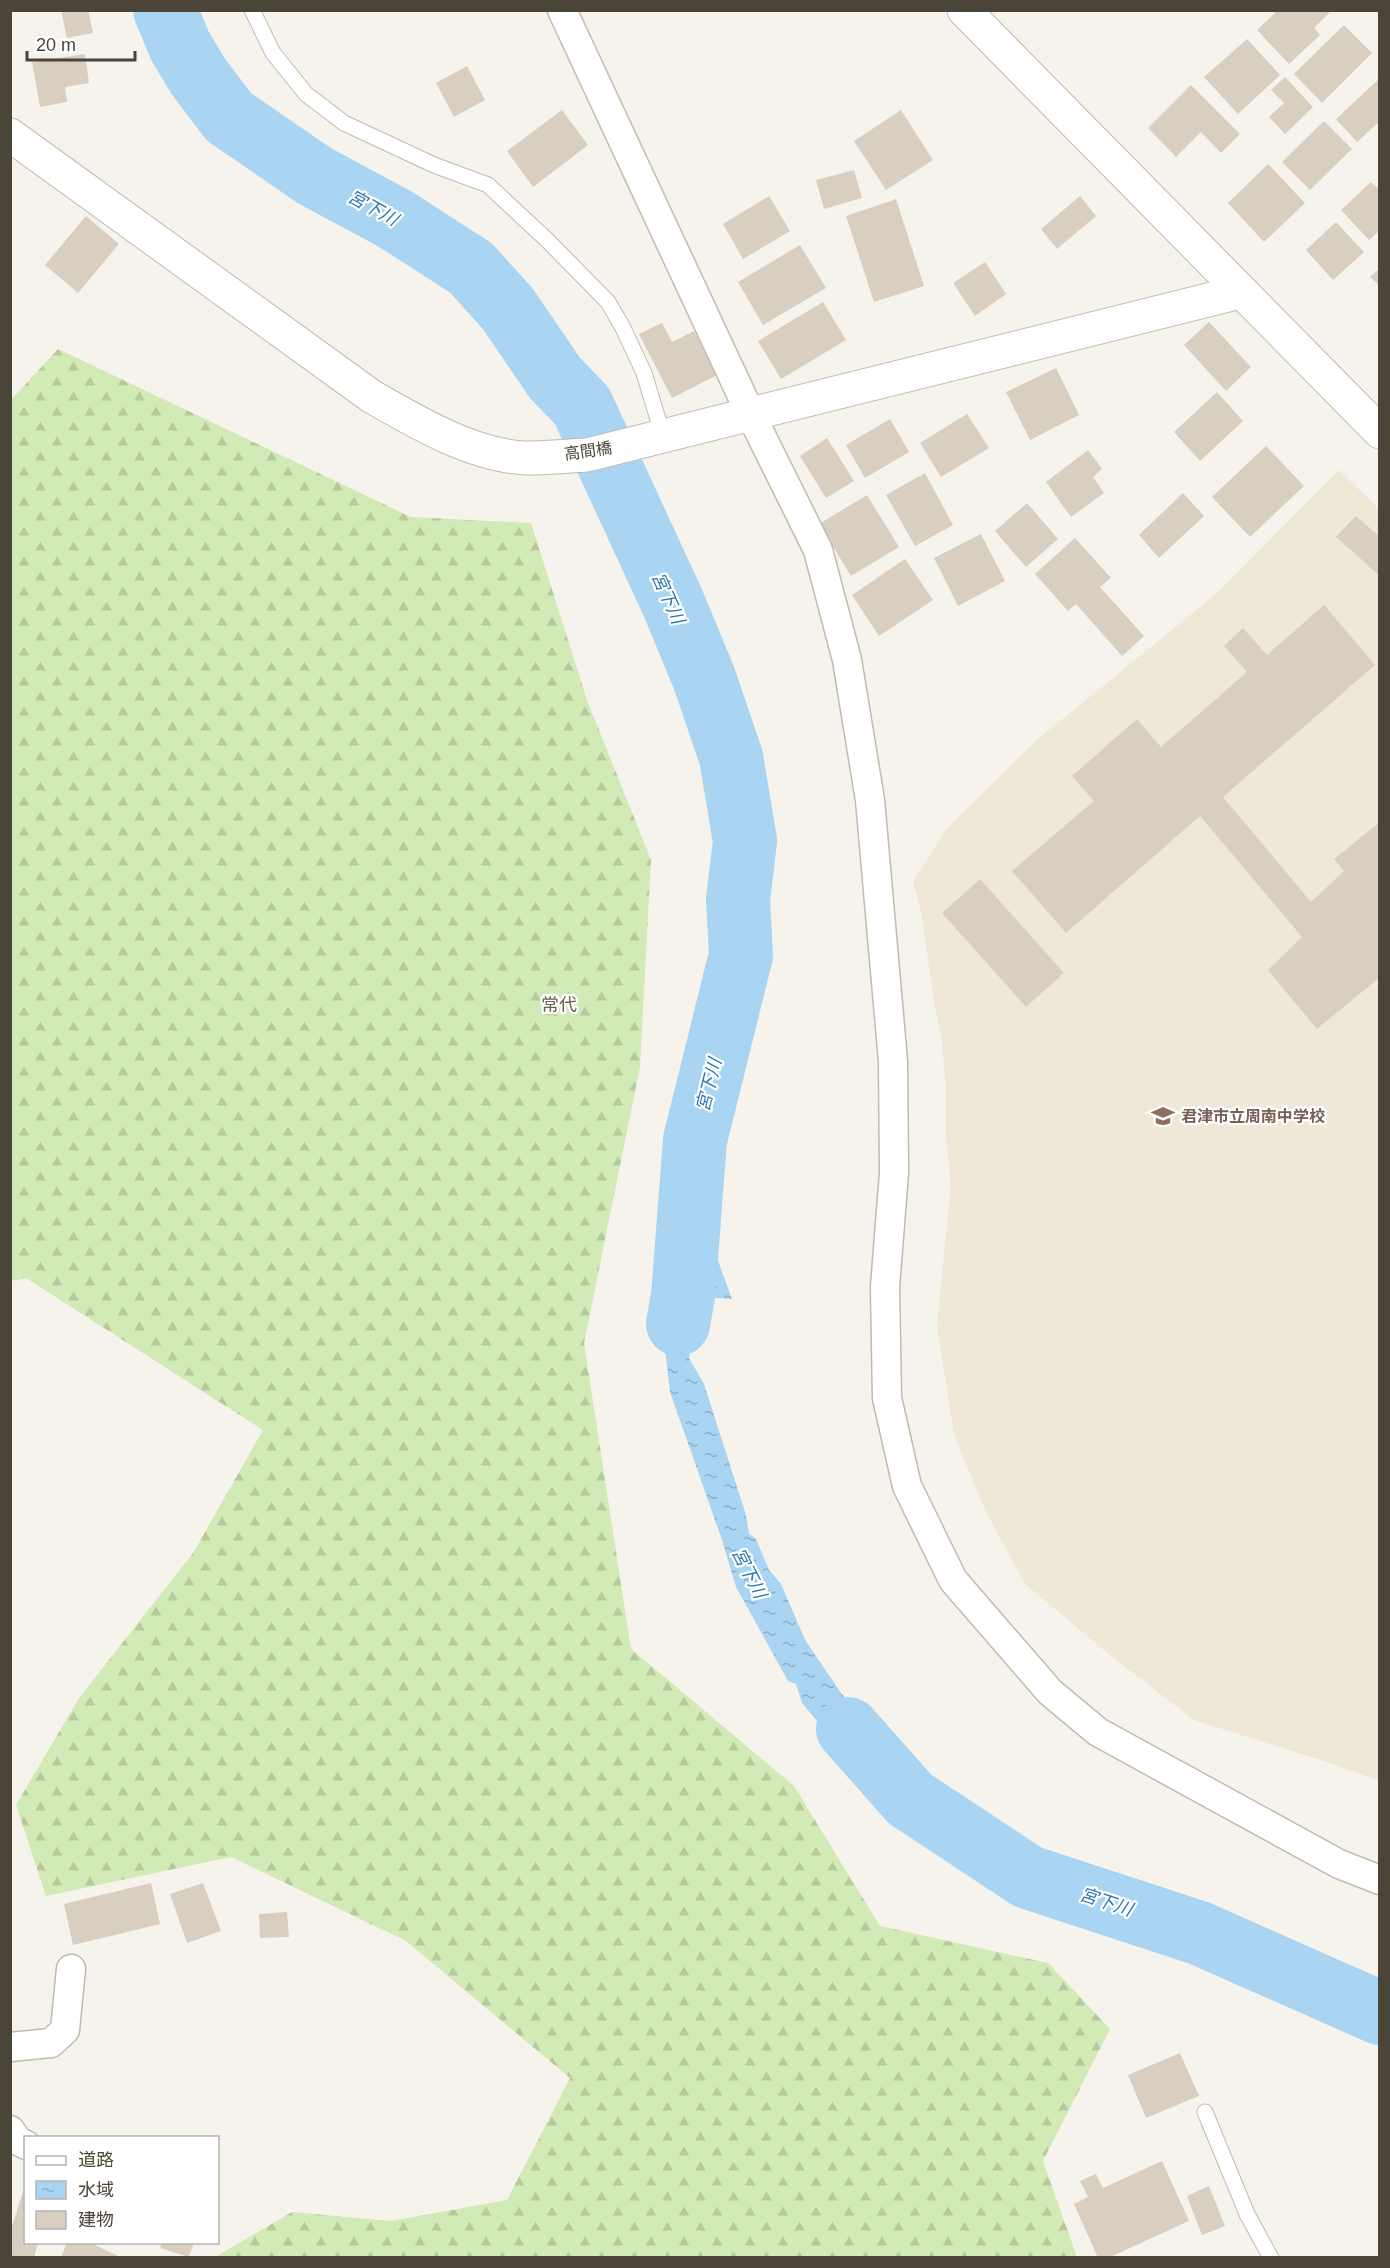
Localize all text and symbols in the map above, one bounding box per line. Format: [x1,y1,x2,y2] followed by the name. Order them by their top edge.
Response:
[27,24,135,62] scale bar
[36,35,76,55] text: 20 m
[345,186,403,231] water label: 宮下川
[563,439,613,463] street label: 高間橋
[648,569,689,629] water label: 宮下川
[541,995,577,1015] district label: 常代
[693,1054,726,1114] water label: 宮下川
[1150,1103,1176,1129] school or university icon: 君津市立周南中学校
[1181,1108,1325,1125] place label: 君津市立周南中学校
[728,1544,771,1603] water label: 宮下川
[1077,1884,1137,1920] water label: 宮下川
[24,2136,219,2244] legend
[78,2150,114,2170] text: 道路
[78,2180,114,2200] text: 水域
[78,2210,114,2230] text: 建物

